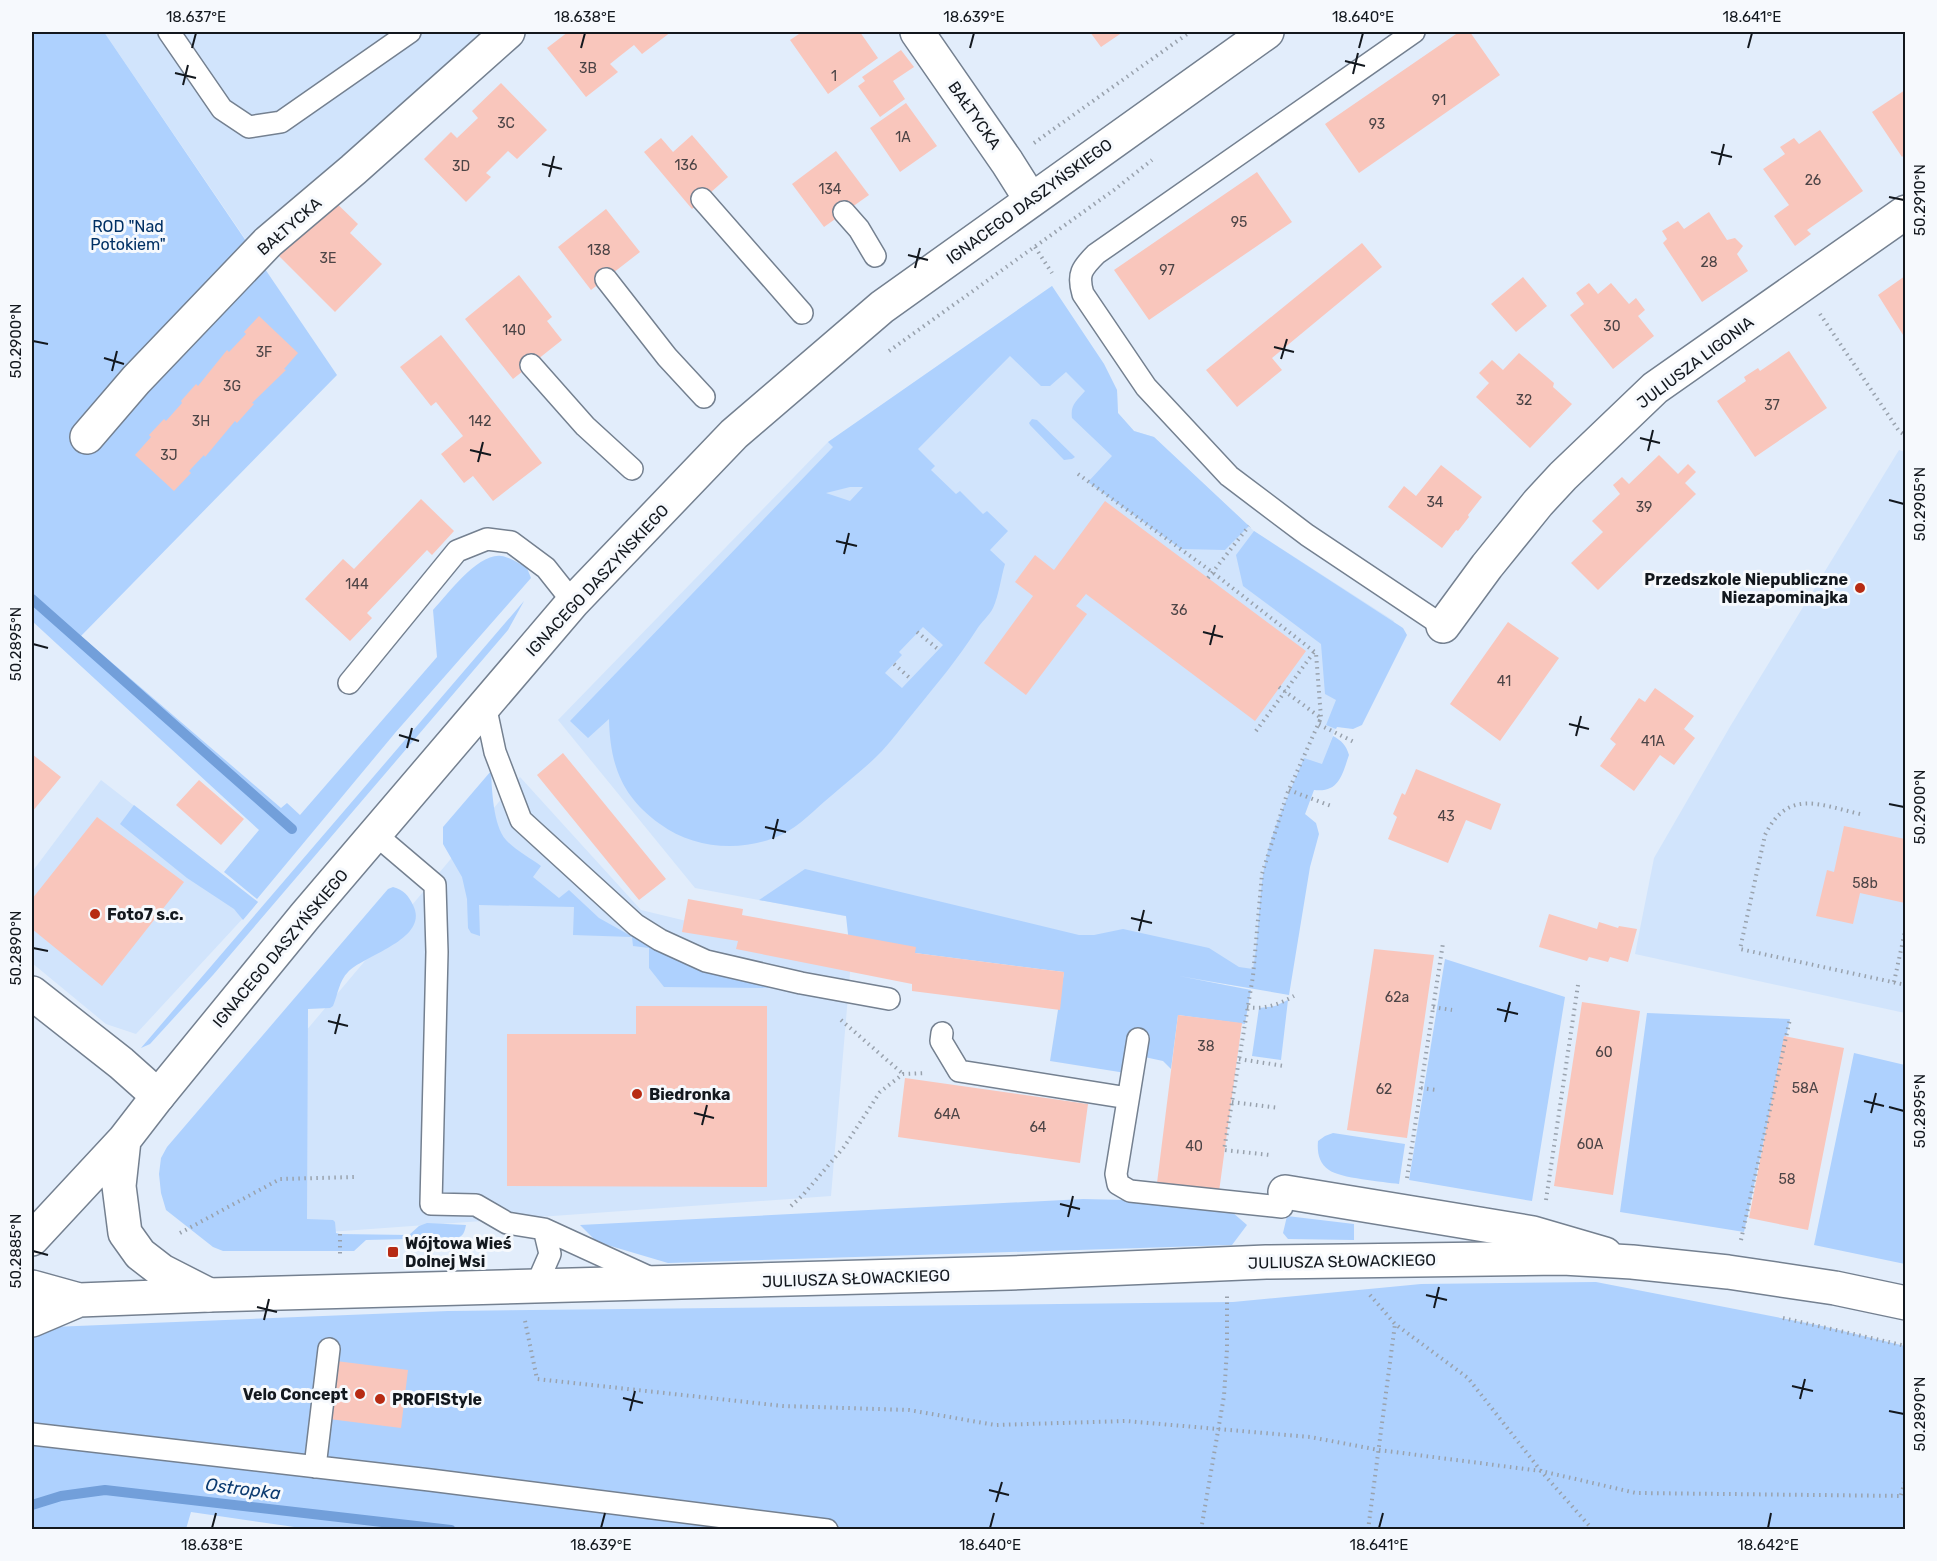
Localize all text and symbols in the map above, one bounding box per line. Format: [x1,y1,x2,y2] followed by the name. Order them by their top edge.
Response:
[166,8,226,26] text: 18.637°E
[554,8,616,26] text: 18.638°E
[943,8,1005,26] text: 18.639°E
[1332,8,1394,26] text: 18.640°E
[1723,8,1781,26] text: 18.641°E
[579,60,597,77] house number: 3B
[831,68,837,85] house number: 1
[944,78,1005,153] street label: BAŁTYCKA
[1432,92,1446,109] house number: 91
[497,115,515,132] house number: 3C
[1369,116,1385,133] house number: 93
[895,129,911,146] house number: 1A
[943,135,1116,268] street label: IGNACEGO DASZYŃSKIEGO
[675,157,697,174] house number: 136
[452,158,470,175] house number: 3D
[1911,164,1929,236] text: 50.2910°N
[1805,172,1821,189] house number: 26
[818,181,842,198] house number: 134
[253,193,325,259] street label: BAŁTYCKA
[1231,214,1247,231] house number: 95
[90,217,166,254] park label: ROD "Nad Potokiem"
[587,242,611,259] house number: 138
[320,250,336,267] house number: 3E
[1700,254,1718,271] house number: 28
[1159,262,1175,279] house number: 97
[7,304,25,378] text: 50.2900°N
[1633,312,1758,412] street label: JULIUSZA LIGONIA
[1603,318,1621,335] house number: 30
[502,322,526,339] house number: 140
[256,344,272,361] house number: 3F
[223,378,241,395] house number: 3G
[1516,392,1532,409] house number: 32
[1764,397,1780,414] house number: 37
[192,413,210,430] house number: 3H
[469,413,491,430] house number: 142
[160,447,178,464] house number: 3J
[1911,467,1929,541] text: 50.2905°N
[1426,494,1444,511] house number: 34
[1636,499,1652,516] house number: 39
[522,501,673,660] street label: IGNACEGO DASZYŃSKIEGO
[1644,570,1848,607] place label: Przedszkole Niepubliczne Niezapominajka
[345,576,369,593] house number: 144
[1853,581,1867,595] marker: Przedszkole Niepubliczne Niezapominajka
[1171,602,1187,619] house number: 36
[7,607,25,681] text: 50.2895°N
[1497,673,1511,690] house number: 41
[1641,733,1666,750] house number: 41A
[1911,770,1929,844] text: 50.2900°N
[1437,808,1455,825] house number: 43
[209,865,352,1031] street label: IGNACEGO DASZYŃSKIEGO
[1852,875,1878,892] house number: 58b
[107,905,184,924] place label: Foto7 s.c.
[88,907,102,921] marker: Foto7 s.c.
[7,911,25,986] text: 50.2890°N
[1385,989,1409,1006] house number: 62a
[1197,1038,1215,1055] house number: 38
[1595,1044,1613,1061] house number: 60
[1911,1074,1929,1148] text: 50.2895°N
[1792,1080,1819,1097] house number: 58A
[1376,1081,1392,1098] house number: 62
[649,1085,730,1104] place label: Biedronka
[630,1087,644,1101] marker: Biedronka
[934,1106,961,1123] house number: 64A
[1029,1119,1047,1136] house number: 64
[1577,1136,1604,1153] house number: 60A
[1185,1138,1203,1155] house number: 40
[1778,1171,1796,1188] house number: 58
[7,1213,25,1289] text: 50.2885°N
[405,1234,512,1271] place label: Wójtowa Wieś Dolnej Wsi
[386,1245,400,1259] marker: Wójtowa Wieś Dolnej Wsi
[1248,1250,1436,1273] street label: JULIUSZA SŁOWACKIEGO
[762,1266,950,1291] street label: JULIUSZA SŁOWACKIEGO
[1911,1377,1929,1452] text: 50.2890°N
[243,1385,349,1404] place label: Velo Concept
[353,1387,367,1401] marker: Velo Concept
[392,1390,482,1409] place label: PROFIStyle
[373,1392,387,1406] marker: PROFIStyle
[204,1473,282,1505] water label: Ostropka
[181,1536,243,1554] text: 18.638°E
[570,1536,632,1554] text: 18.639°E
[959,1536,1021,1554] text: 18.640°E
[1350,1536,1408,1554] text: 18.641°E
[1737,1536,1799,1554] text: 18.642°E

